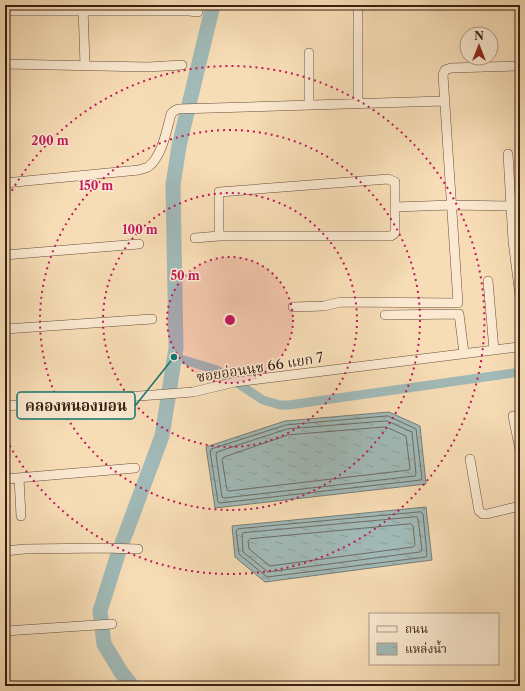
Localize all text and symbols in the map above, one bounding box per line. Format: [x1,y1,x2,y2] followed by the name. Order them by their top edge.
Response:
[459,26,499,66] north arrow
[474,29,484,43] text: N
[31,133,69,148] text: 200 m
[79,178,113,193] text: 150 m
[122,222,158,237] text: 100 m
[170,268,200,283] text: 50 m
[223,313,237,327] centre of rings
[195,348,325,386] street label: ซอยอ่อนนุช 66 แยก 7
[17,392,135,419] callout: คลองหนองบอน
[25,396,127,415] text: คลองหนองบอน
[369,613,499,665] legend
[405,621,428,636] text: ถนน
[405,640,447,656] text: แหล่งน้ำ

